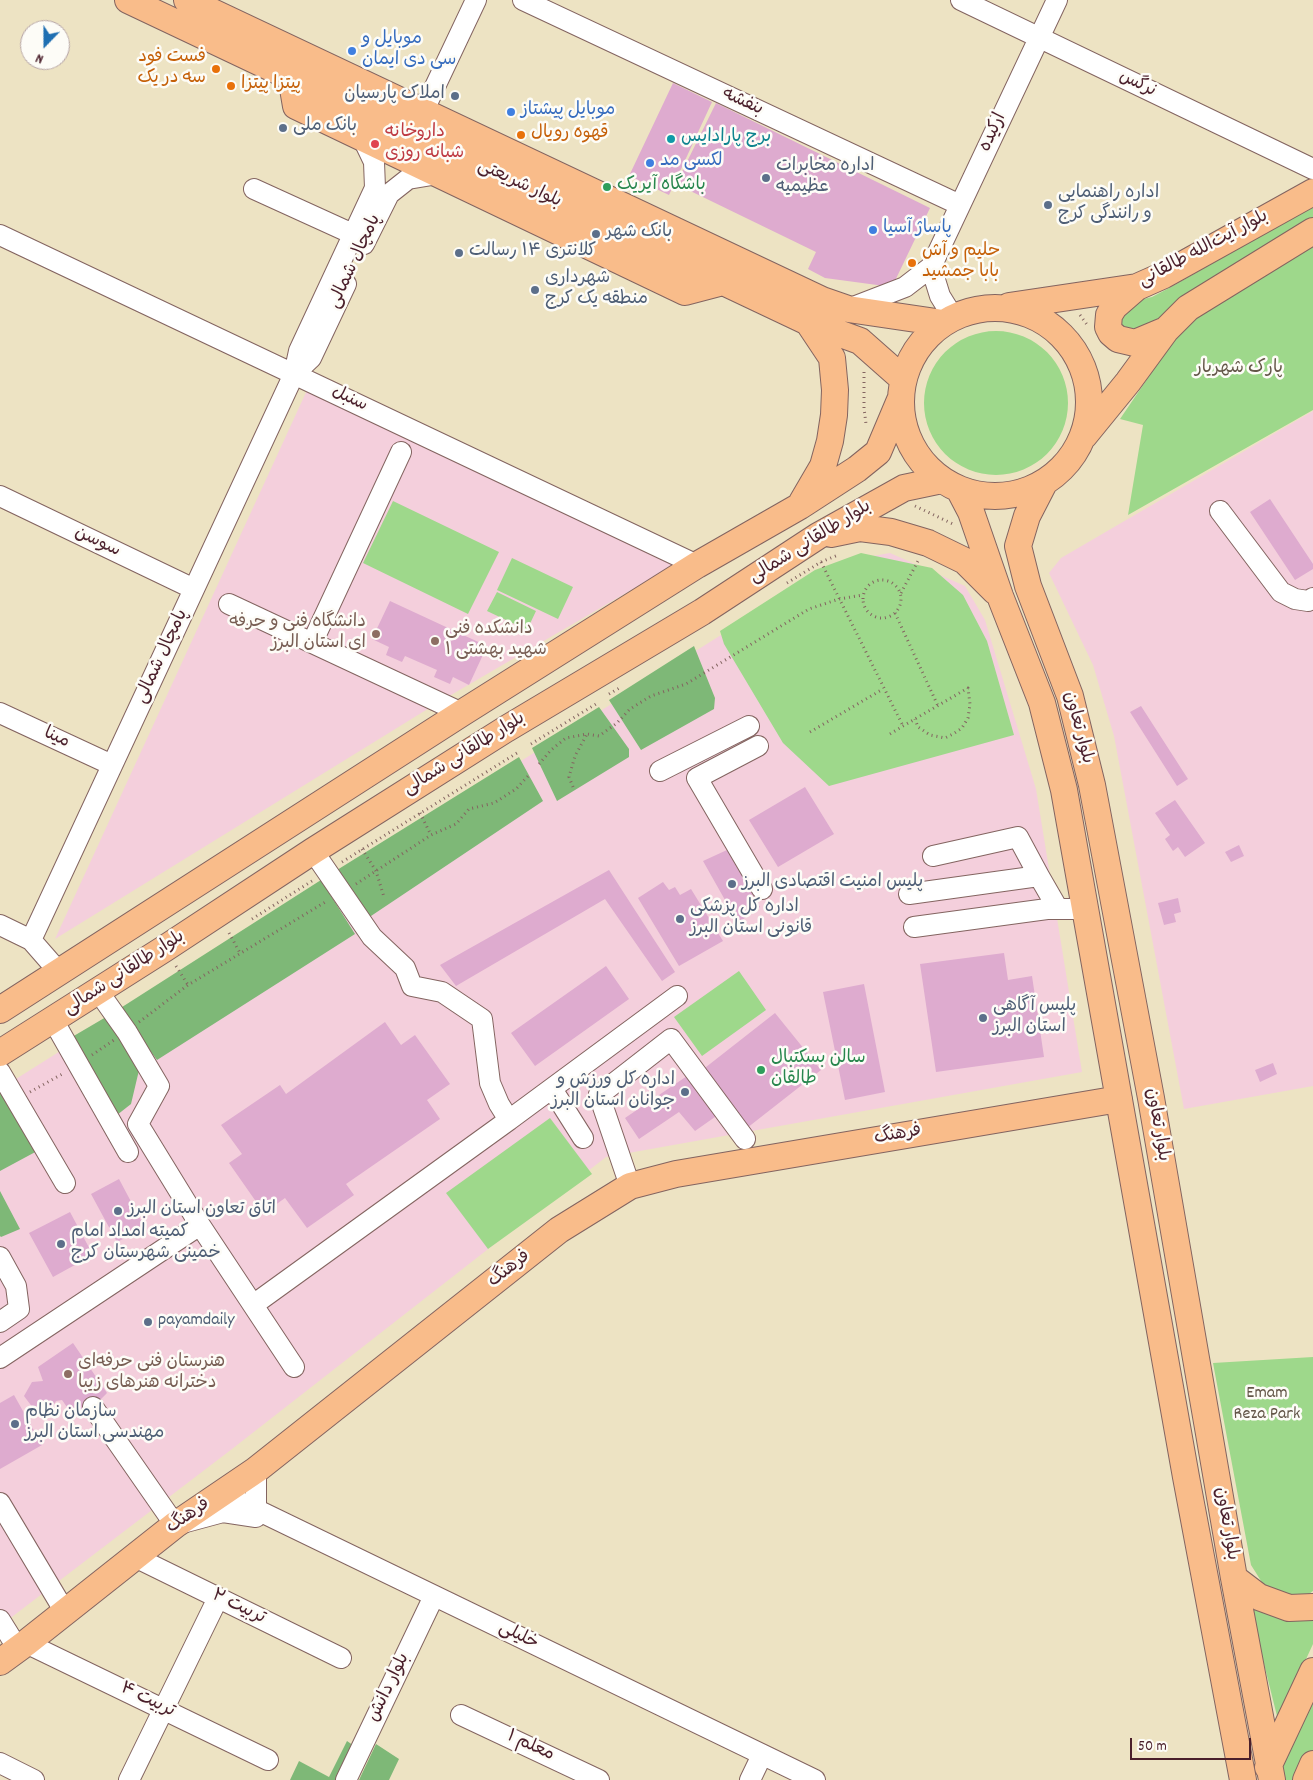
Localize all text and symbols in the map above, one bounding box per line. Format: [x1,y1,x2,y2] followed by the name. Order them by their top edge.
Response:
[20,20,70,70] north arrow
[362,30,456,72] place label: موبایل و سی دی ایمان
[346,45,358,57] marker: موبایل و سی دی ایمان
[33,47,47,69] text: N
[138,48,206,90] place label: فست فود سه در یک
[210,63,222,75] marker: فست فود سه در یک
[1115,67,1159,103] street label: نرگس
[241,75,301,97] place label: پیتزا پیتزا
[225,80,237,92] marker: پیتزا پیتزا
[718,84,766,122] street label: بنفشه
[344,85,445,107] place label: املاک پارسیان
[449,90,461,102] marker: املاک پارسیان
[521,101,615,123] place label: موبایل پیشتاز
[505,106,517,118] marker: موبایل پیشتاز
[976,110,1012,156] street label: ارکیده
[293,117,357,139] place label: بانک ملی
[277,122,289,134] marker: بانک ملی
[385,123,464,166] place label: داروخانه شبانه روزی
[531,124,608,146] place label: قهوه رویال
[681,128,771,150] place label: برج پارادایس
[515,129,527,141] marker: قهوه رویال
[665,133,677,145] marker: برج پارادایس
[369,138,381,150] marker: داروخانه شبانه روزی
[660,152,723,174] place label: لکسی مد
[474,156,564,214] street label: بلوار شریعتی
[644,157,656,169] marker: لکسی مد
[776,157,875,200] place label: اداره مخابرات عظیمیه
[760,172,772,184] marker: اداره مخابرات عظیمیه
[617,176,706,198] place label: باشگاه آیریک
[601,181,613,193] marker: باشگاه آیریک
[1058,184,1159,226] place label: اداره راهنمایی و رانندگی کرج
[1042,199,1054,211] marker: اداره راهنمایی و رانندگی کرج
[1135,207,1273,293] street label: بلوار آیت‌الله طالقانی
[325,212,387,312] street label: پامچال شمالی
[883,219,952,241] place label: پاساژ آسیا
[606,223,672,245] place label: بانک شهر
[867,224,879,236] marker: پاساژ آسیا
[590,228,602,240] marker: بانک شهر
[469,242,596,264] place label: کلانتری ۱۴ رسالت
[922,242,1000,284] place label: حلیم و آش بابا جمشید
[453,247,465,259] marker: کلانتری ۱۴ رسالت
[906,257,918,269] marker: حلیم و آش بابا جمشید
[545,269,648,312] place label: شهرداری منطقه یک کرج
[529,284,541,296] marker: شهرداری منطقه یک کرج
[1195,359,1283,381] park label: پارک شهریار
[327,382,371,418] street label: سنبل
[746,497,876,589] street label: بلوار طالقانی شمالی
[71,523,123,563] street label: سوسن
[132,607,194,707] street label: پامچال شمالی
[229,613,366,656] place label: دانشگاه فنی و حرفه ای استان البرز
[445,620,547,662] place label: دانشکده فنی شهید بهشتی ۱
[370,628,382,640] marker: دانشگاه فنی و حرفه ای استان البرز
[429,635,441,647] marker: دانشکده فنی شهید بهشتی ۱
[1057,690,1097,766] street label: بلوار تعاون
[400,709,530,801] street label: بلوار طالقانی شمالی
[40,724,72,754] street label: مینا
[742,873,923,895] place label: پلیس امنیت اقتصادی البرز
[726,878,738,890] marker: پلیس امنیت اقتصادی البرز
[690,898,812,941] place label: اداره کل پزشکی قانونی استان البرز
[674,913,686,925] marker: اداره کل پزشکی قانونی استان البرز
[61,927,189,1021] street label: بلوار طالقانی شمالی
[993,997,1076,1040] place label: پلیس آگاهی استان البرز
[977,1012,989,1024] marker: پلیس آگاهی استان البرز
[771,1049,866,1092] place label: سالن بسکتبال طالقان
[755,1064,767,1076] marker: سالن بسکتبال طالقان
[551,1071,675,1114] place label: اداره کل ورزش و جوانان استان البرز
[679,1086,691,1098] marker: اداره کل ورزش و جوانان استان البرز
[1139,1087,1173,1163] street label: بلوار تعاون
[873,1121,923,1151] street label: فرهنگ
[128,1200,276,1222] place label: اتاق تعاون استان البرز
[112,1205,124,1217] marker: اتاق تعاون استان البرز
[71,1223,221,1266] place label: کمیته امداد امام خمینی شهرستان کرج
[55,1238,67,1250] marker: کمیته امداد امام خمینی شهرستان کرج
[485,1247,535,1293] street label: فرهنگ
[158,1311,235,1333] place label: payamdaily
[142,1316,154,1328] marker: payamdaily
[78,1353,225,1396] place label: هنرستان فنی حرفه‌ای دخترانه هنرهای زیبا
[62,1368,74,1380] marker: هنرستان فنی حرفه‌ای دخترانه هنرهای زیبا
[1234,1384,1300,1426] park label: Emam Reza Park
[25,1403,164,1446] place label: سازمان نظام مهندسی استان البرز
[9,1418,21,1430] marker: سازمان نظام مهندسی استان البرز
[1208,1486,1242,1562] street label: بلوار تعاون
[163,1494,215,1540] street label: فرهنگ
[208,1586,268,1630] street label: تربیت ۲
[495,1618,541,1656] street label: خلیلی
[364,1650,416,1726] street label: بلوار دانش
[116,1678,178,1724] street label: تربیت ۴
[503,1727,557,1767] street label: معلم ۱
[1133,1728,1254,1760] scale bar
[1138,1736,1167,1758] text: 50 m

